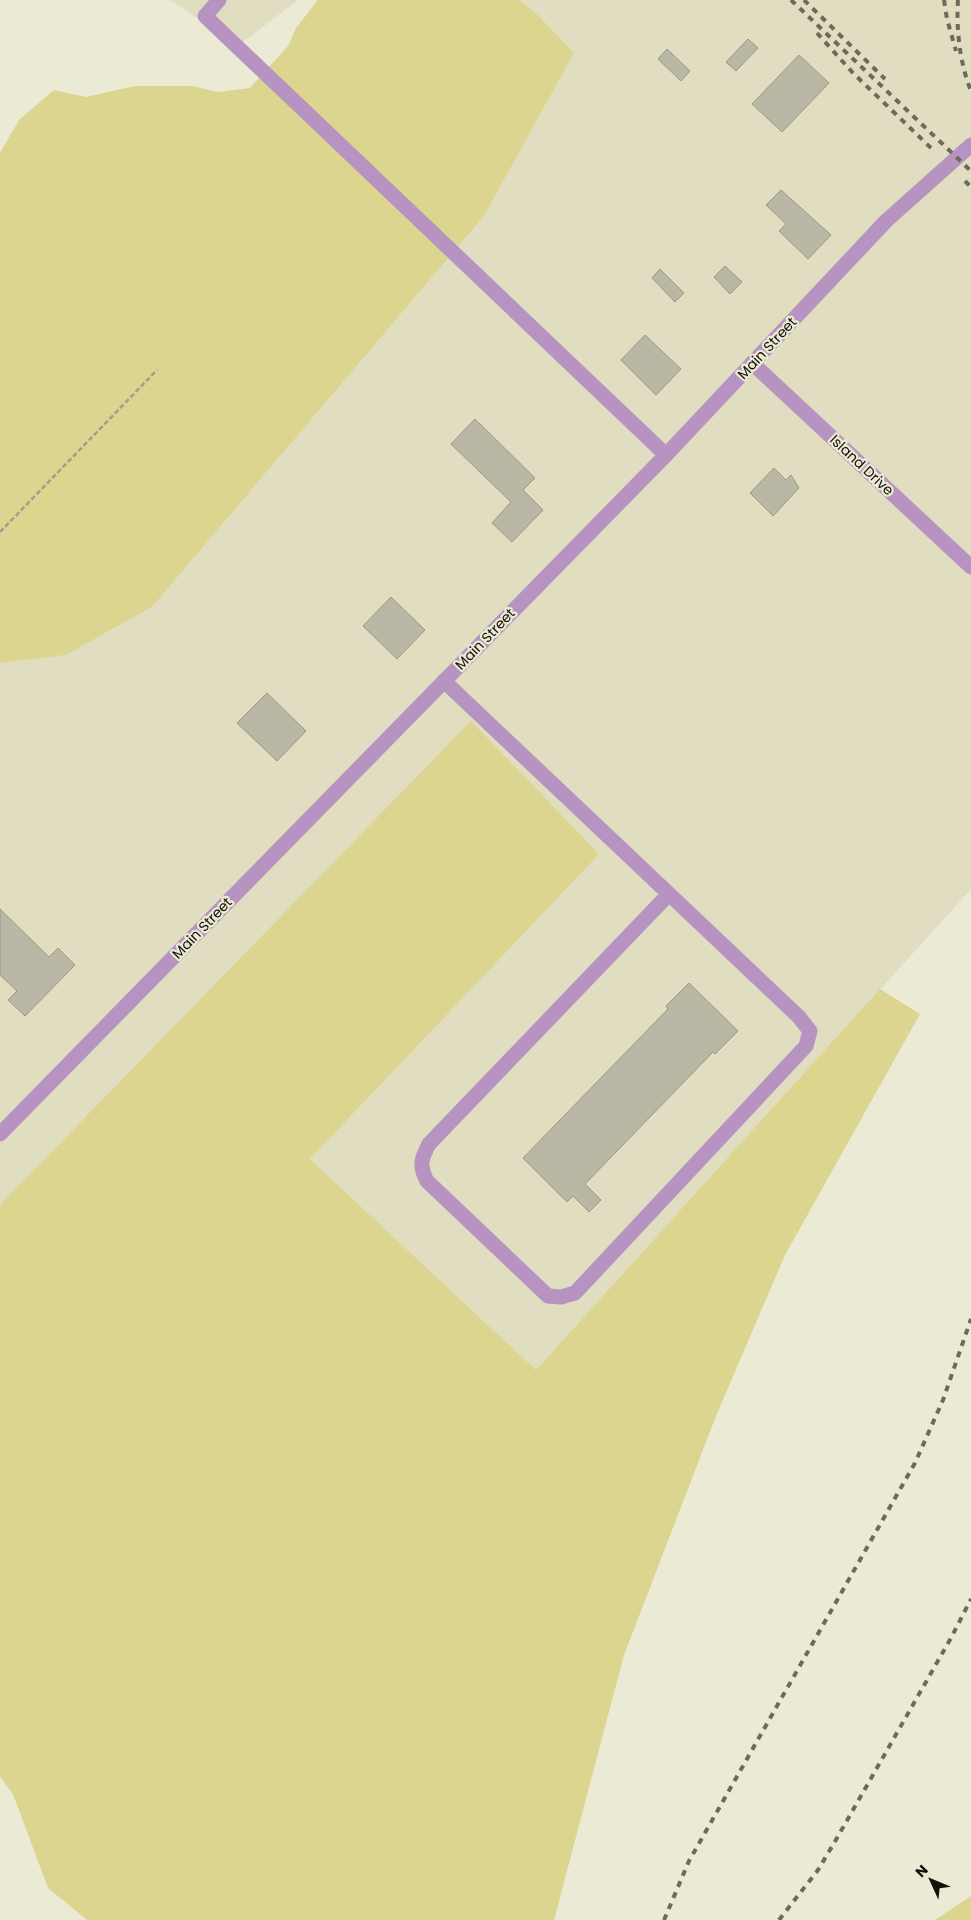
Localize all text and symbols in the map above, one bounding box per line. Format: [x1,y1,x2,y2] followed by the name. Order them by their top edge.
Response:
[733,312,801,384] street label: Main Street
[826,430,899,500] street label: Island Drive
[450,604,520,674] street label: Main Street
[167,893,237,963] street label: Main Street
[906,1855,956,1905] north arrow
[911,1860,932,1882] text: N

